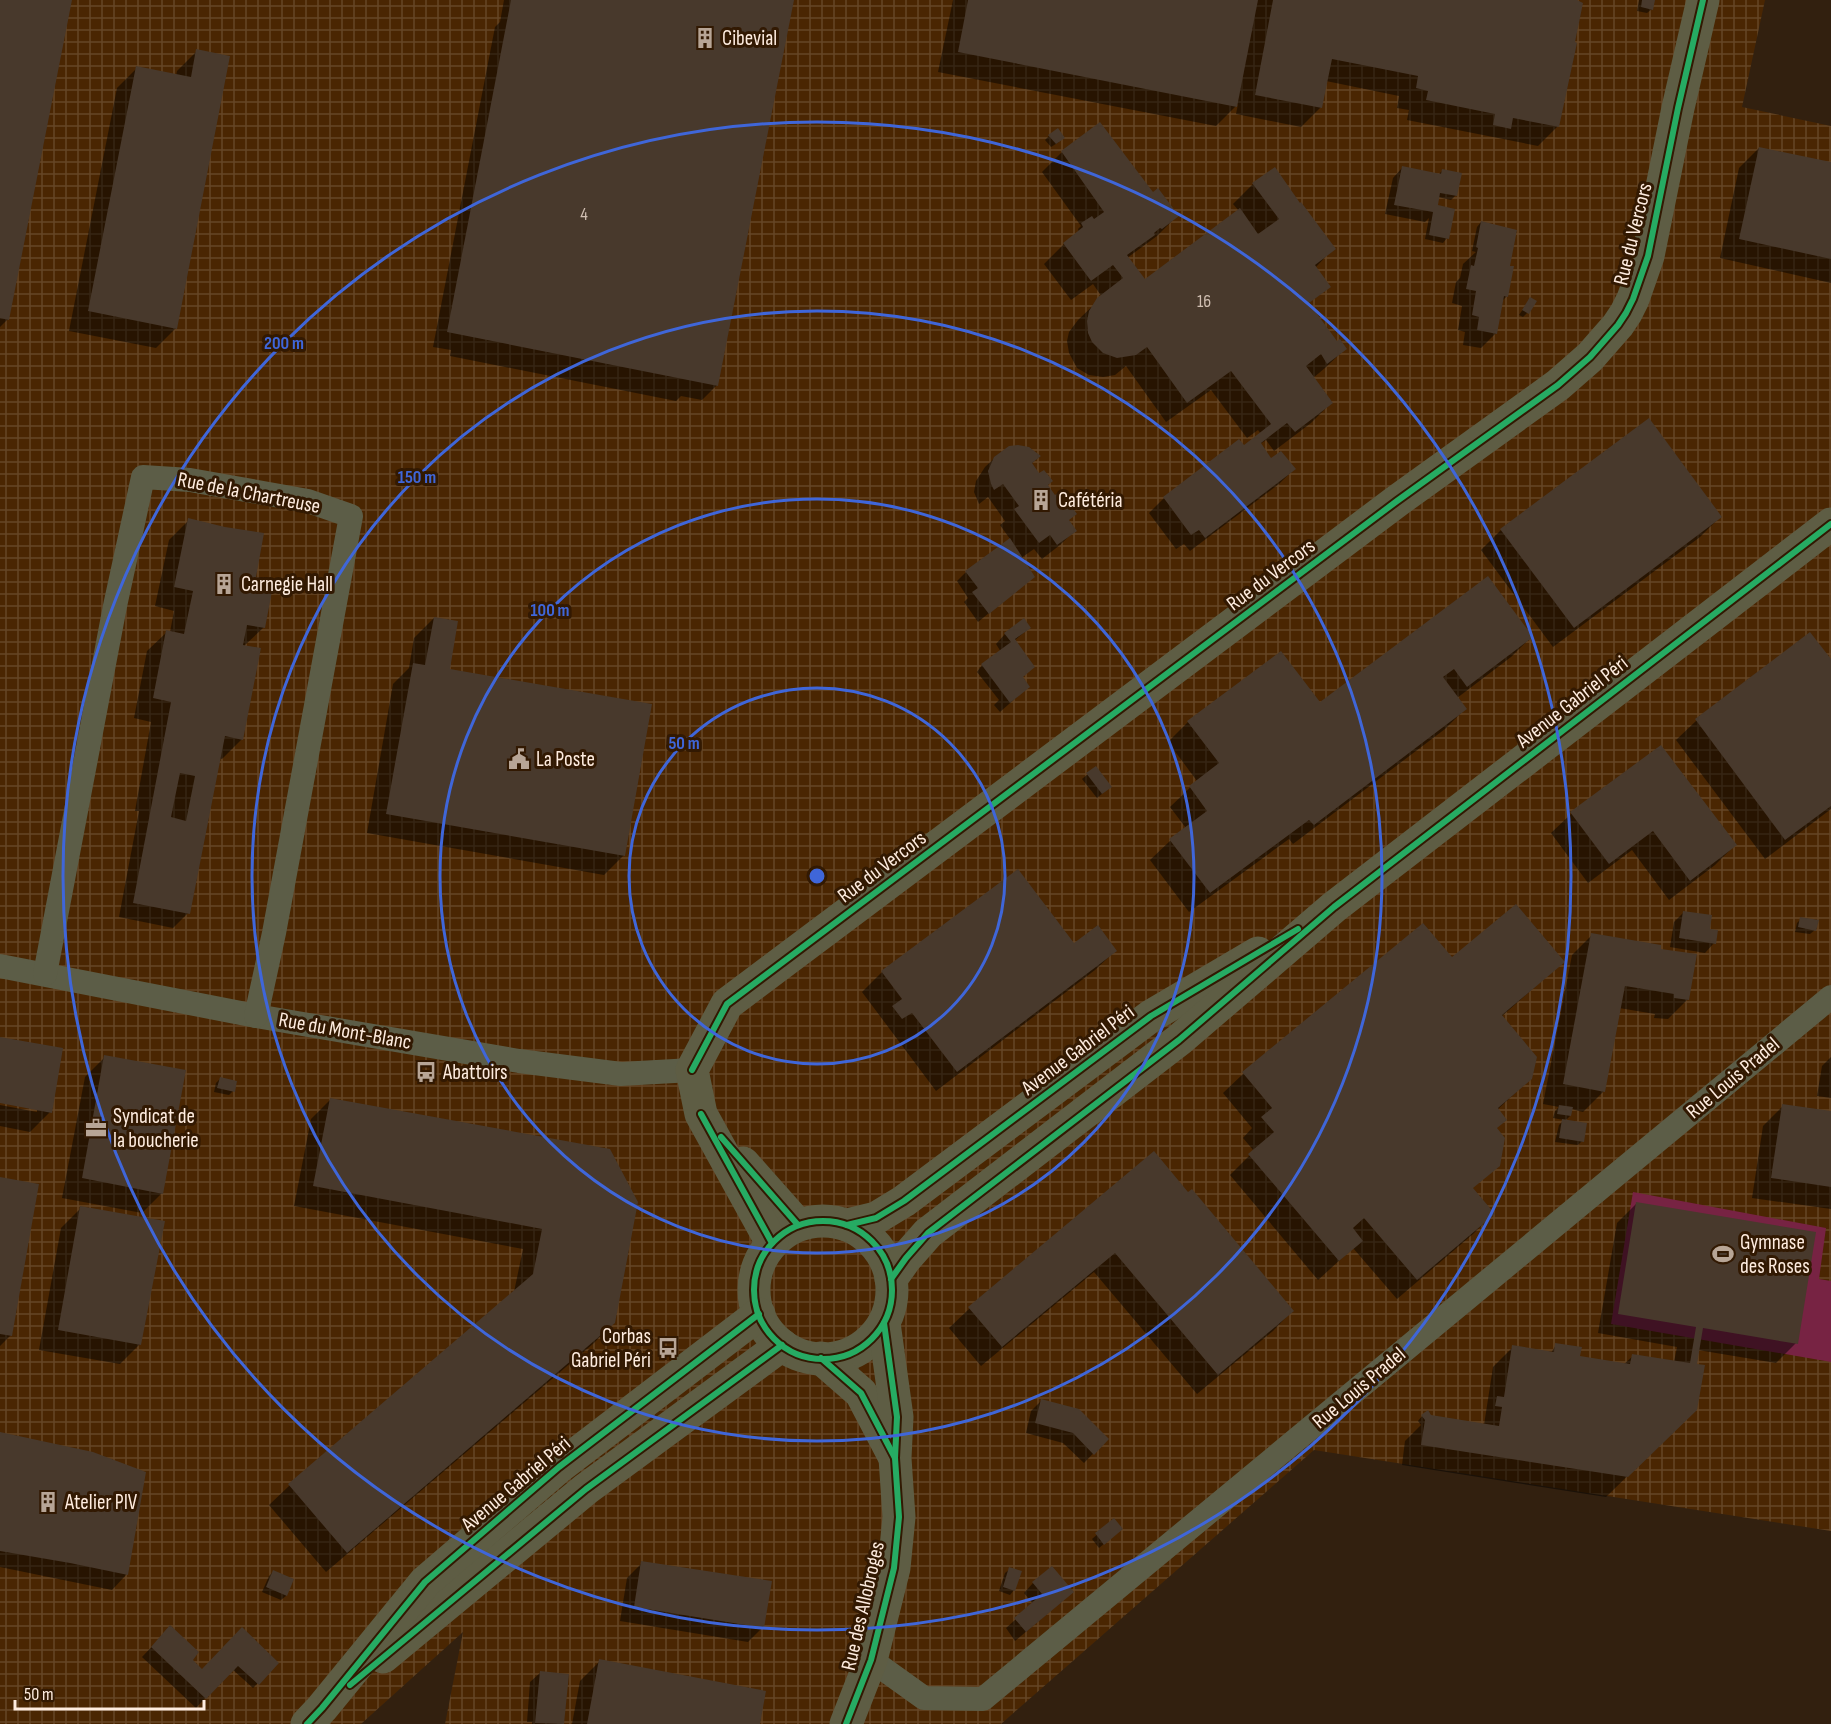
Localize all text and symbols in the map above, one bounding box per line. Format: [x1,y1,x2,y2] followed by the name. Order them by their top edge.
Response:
[693,26,717,50] building icon: Cibevial
[722,26,777,51] place label: Cibevial
[1608,180,1658,288] street label: Rue du Vercors
[580,204,588,225] house number: 4
[1197,291,1211,312] house number: 16
[264,333,304,354] text: 200 m
[175,467,323,519] street label: Rue de la Chartreuse
[398,467,436,488] text: 150 m
[1029,488,1053,512] building icon: Cafétéria
[1058,488,1123,513] place label: Cafétéria
[1222,534,1320,616] street label: Rue du Vercors
[212,572,236,596] building icon: Carnegie Hall
[241,572,333,597] place label: Carnegie Hall
[531,600,570,621] text: 100 m
[1510,651,1633,754] street label: Avenue Gabriel Péri
[668,733,700,754] text: 50 m
[507,747,531,771] public building icon: La Poste
[536,747,595,772] place label: La Poste
[833,826,931,908] street label: Rue du Vercors
[807,866,827,886] centre of rings
[1016,999,1139,1101] street label: Avenue Gabriel Péri
[277,1007,413,1055] street label: Rue du Mont-Blanc
[1681,1032,1785,1124] street label: Rue Louis Pradel
[414,1060,438,1084] bus stop icon: Abattoirs
[442,1060,508,1085] place label: Abattoirs
[113,1104,199,1153] place label: Syndicat de la boucherie
[84,1116,108,1140] office icon: Syndicat de la boucherie
[1740,1230,1810,1279] place label: Gymnase des Roses
[1711,1242,1735,1266] sports icon: Gymnase des Roses
[571,1324,651,1373] place label: Corbas Gabriel Péri
[656,1336,680,1360] bus stop icon: Corbas Gabriel Péri
[1307,1342,1411,1434] street label: Rue Louis Pradel
[456,1431,576,1538] street label: Avenue Gabriel Péri
[36,1490,60,1514] building icon: Atelier PIV
[64,1490,138,1515] place label: Atelier PIV
[836,1539,890,1673] street label: Rue des Allobroges
[15,1673,204,1711] scale bar
[24,1684,54,1705] text: 50 m

